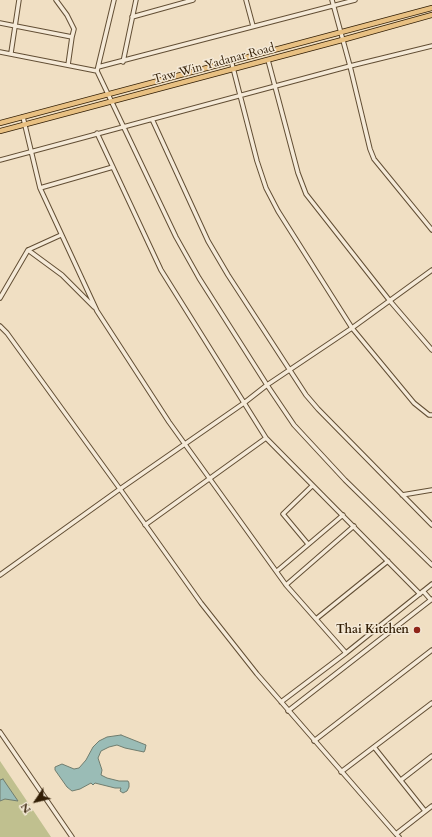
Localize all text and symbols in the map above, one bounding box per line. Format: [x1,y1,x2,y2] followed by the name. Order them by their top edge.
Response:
[152,41,276,87] street label: Taw Win Yadanar Road
[336,623,409,637] place label: Thai Kitchen
[412,625,422,635] marker: Thai Kitchen
[16,781,56,821] north arrow
[17,800,35,816] text: N

